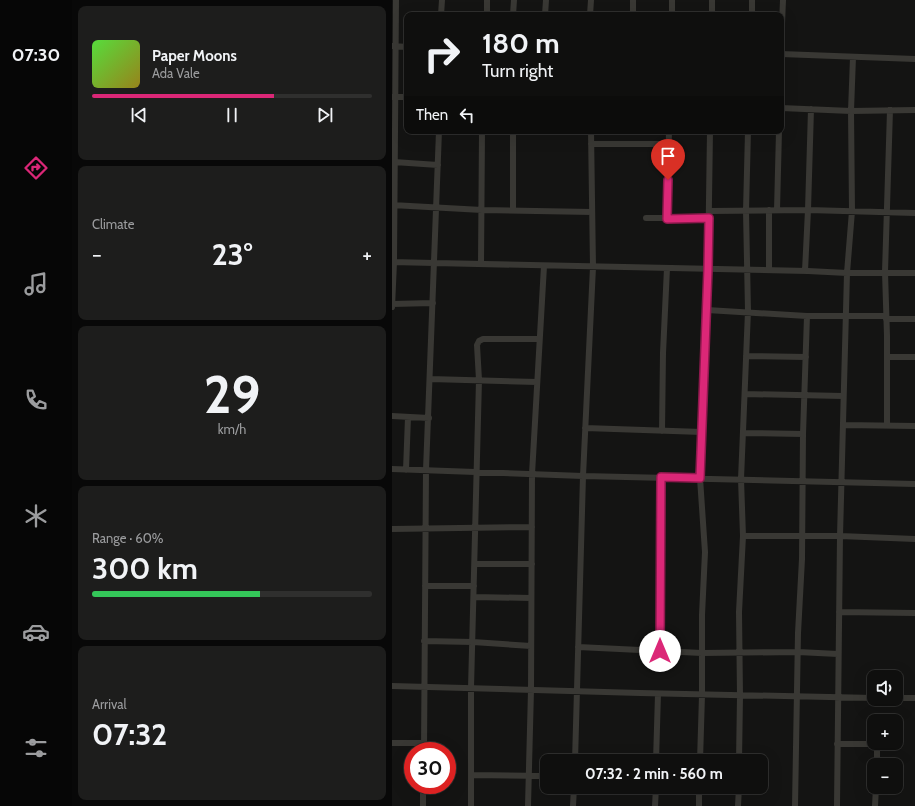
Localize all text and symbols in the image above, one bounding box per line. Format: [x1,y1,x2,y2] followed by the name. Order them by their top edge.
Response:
[482,26,560,60] text: 180 m
[416,28,468,80] icon: right
[12,44,60,66] text: 07:30
[152,47,237,65] text: Paper Moons
[482,60,553,82] text: Turn right
[152,65,200,81] text: Ada Vale
[128,104,150,126] icon: previous
[221,104,243,126] icon: pause
[314,104,336,126] icon: next
[456,104,478,126] icon: left
[416,106,448,124] text: Then
[651,139,685,180] pin
[657,145,679,167] icon: arrive
[22,154,50,182] icon: directions
[92,216,134,232] text: Climate
[212,236,252,273] text: 23°
[92,241,102,268] text: −
[362,241,372,268] text: +
[22,270,50,298] icon: music
[204,363,260,426] text: 29
[22,386,50,414] icon: phone
[218,421,246,437] text: km/h
[22,502,50,530] icon: climate
[92,530,164,546] text: Range · 60%
[92,550,198,587] text: 300 km
[22,618,50,646] icon: car
[639,630,681,672] position arrow
[867,670,903,794] map controls
[867,670,903,706] button: sound
[92,696,127,712] text: Arrival
[867,714,903,750] button: +
[92,716,167,753] text: 07:32
[22,734,50,762] icon: filters
[404,742,456,794] speed limit sign: 30
[867,758,903,794] button: −
[585,765,723,783] text: 07:32 · 2 min · 560 m

